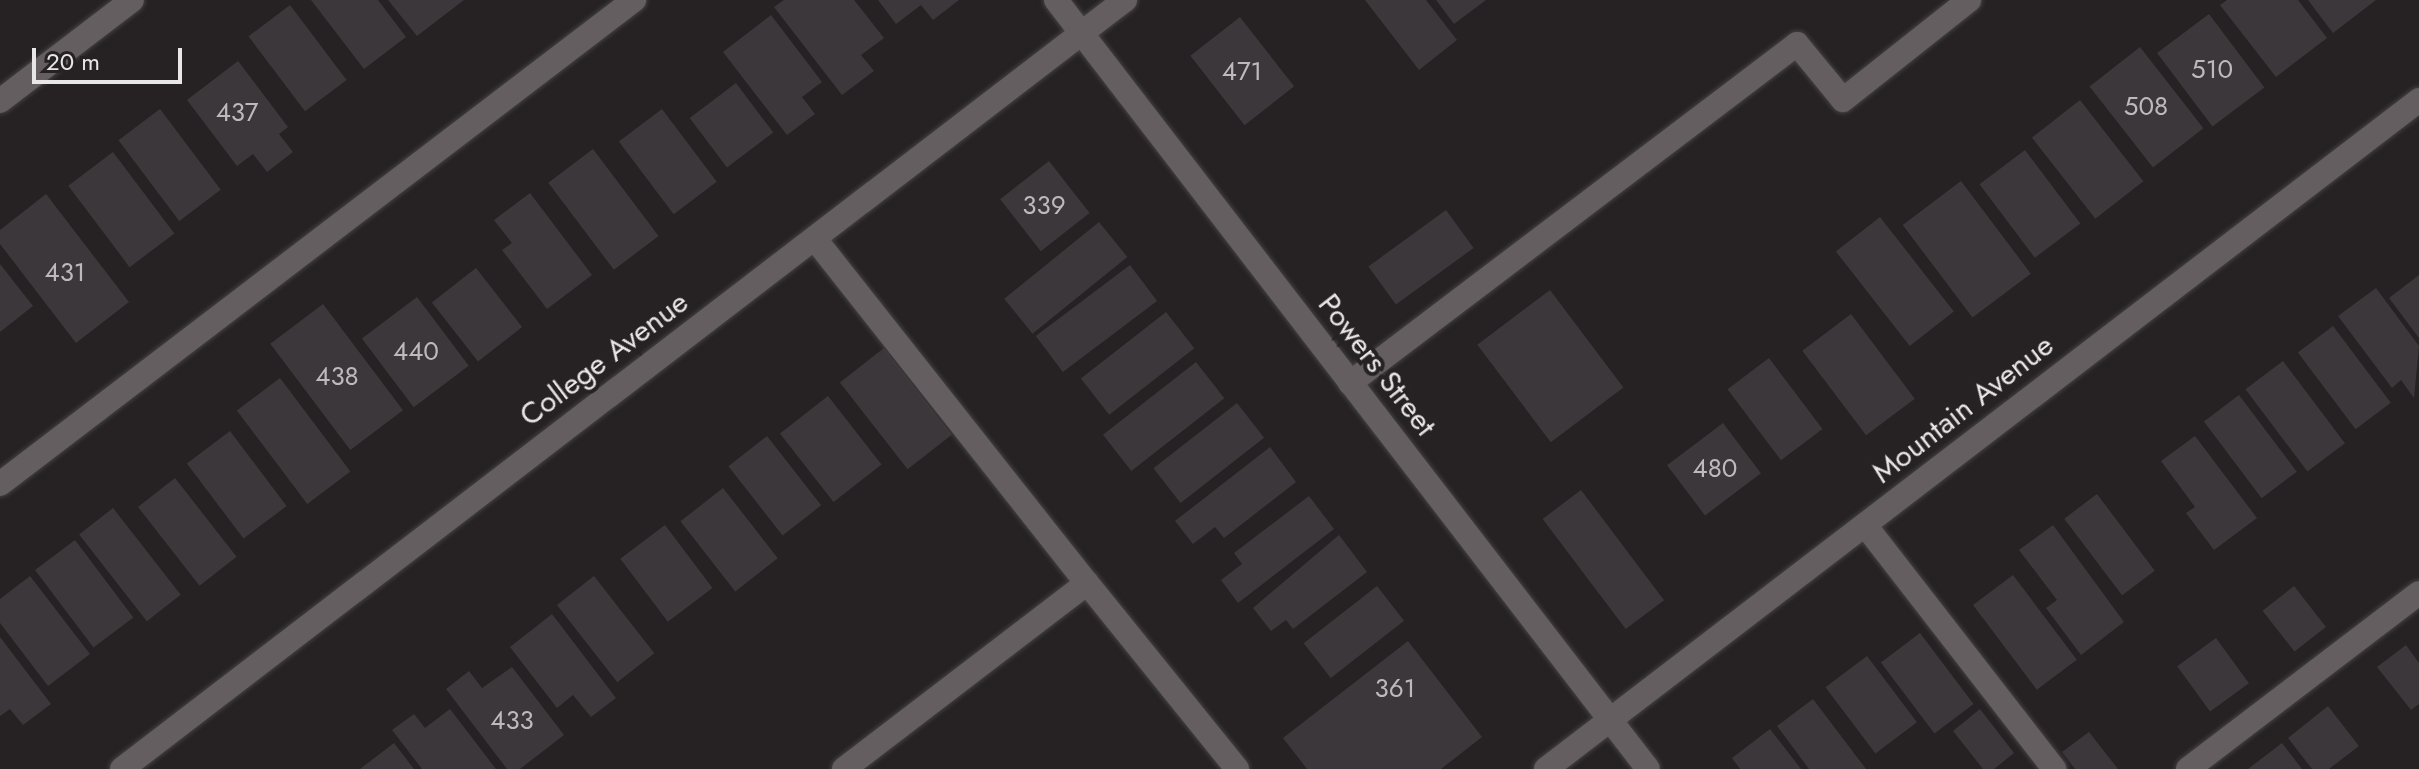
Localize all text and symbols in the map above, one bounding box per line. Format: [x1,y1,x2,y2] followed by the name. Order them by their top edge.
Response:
[36,32,186,82] scale bar
[46,44,100,79] text: 20 m
[2191,54,2233,86] house number: 510
[1222,56,1262,88] house number: 471
[2124,91,2168,123] house number: 508
[216,97,258,129] house number: 437
[1022,190,1066,222] house number: 339
[44,257,86,289] house number: 431
[513,284,695,434] street label: College Avenue
[1311,287,1443,443] street label: Powers Street
[1865,327,2061,491] street label: Mountain Avenue
[393,336,439,368] house number: 440
[315,361,359,393] house number: 438
[1693,453,1737,485] house number: 480
[1375,673,1415,705] house number: 361
[490,705,534,737] house number: 433

